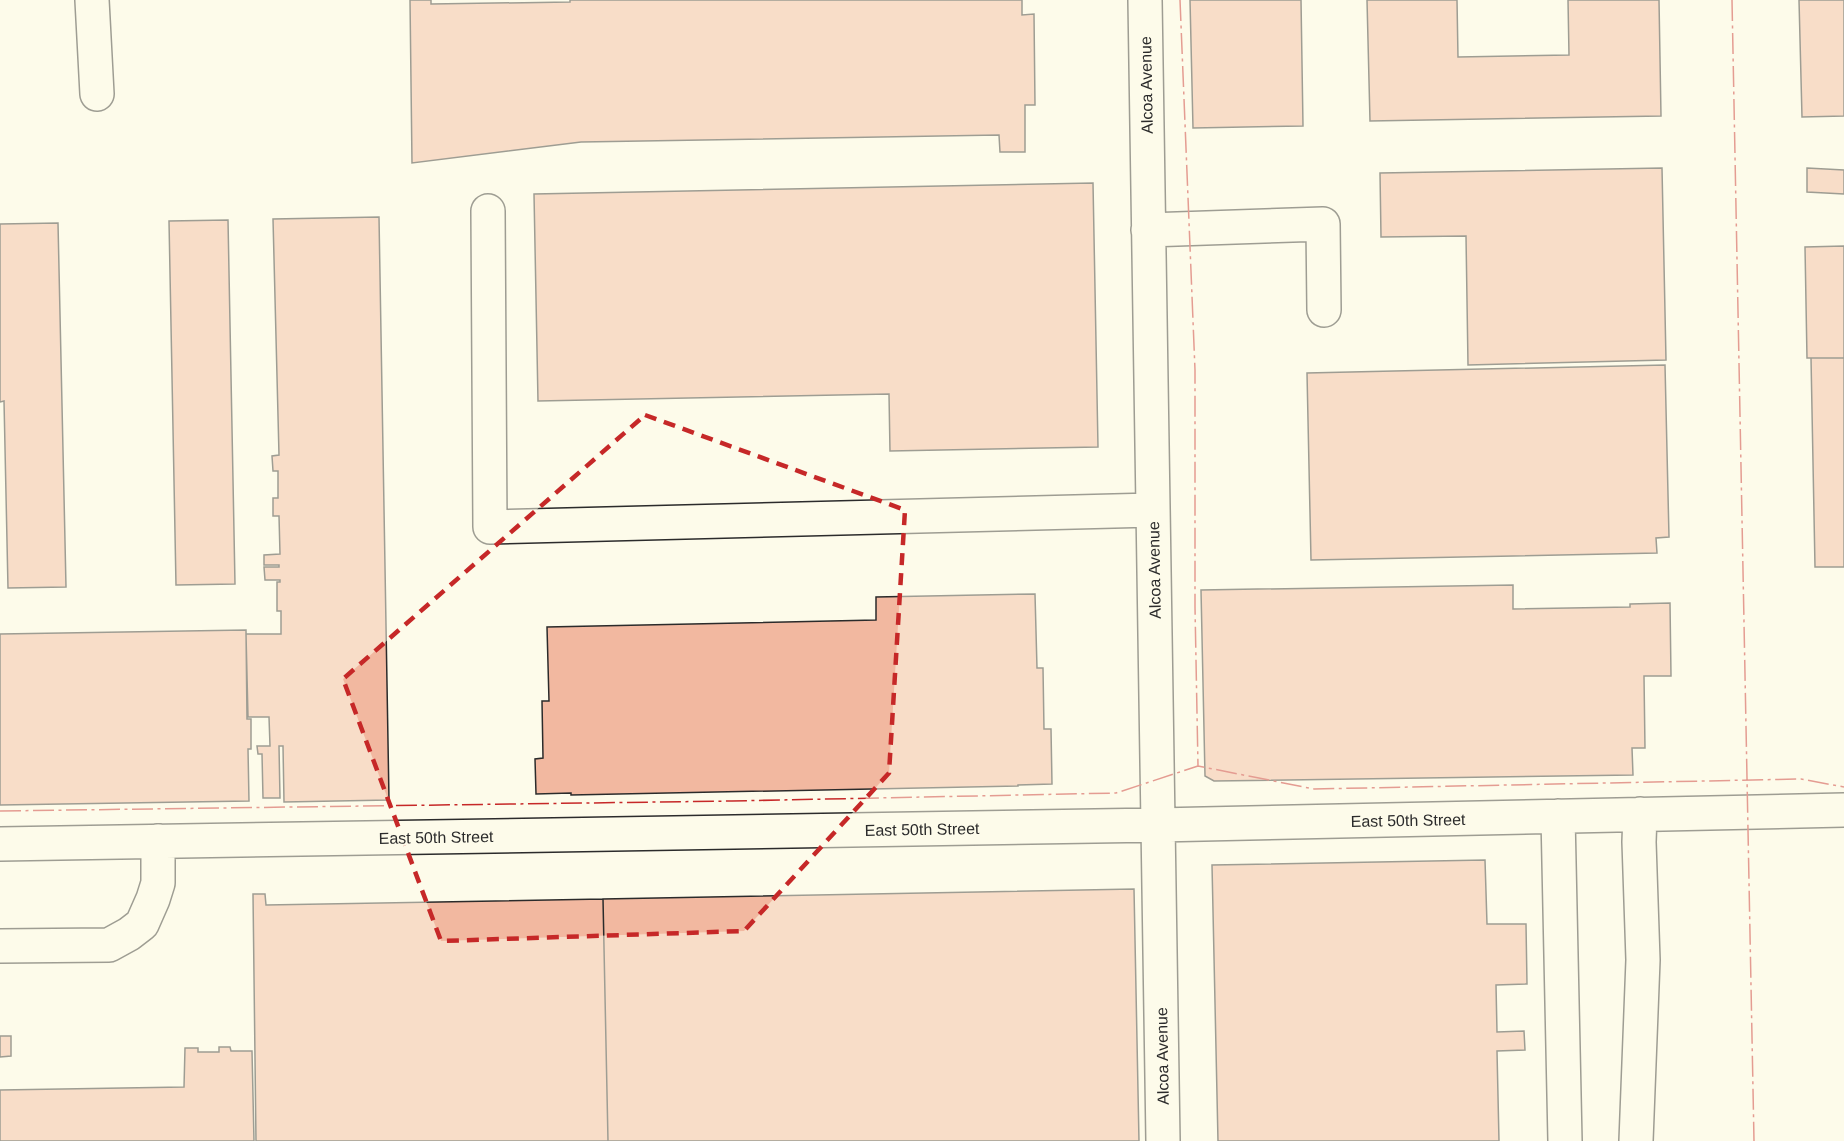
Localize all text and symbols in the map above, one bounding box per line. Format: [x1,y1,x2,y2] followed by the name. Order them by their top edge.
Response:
[1137,36,1156,134] street label: Alcoa Avenue
[1145,521,1164,619] street label: Alcoa Avenue
[1351,811,1466,830] street label: East 50th Street
[865,820,980,839] street label: East 50th Street
[379,828,494,847] street label: East 50th Street
[1153,1007,1172,1105] street label: Alcoa Avenue

